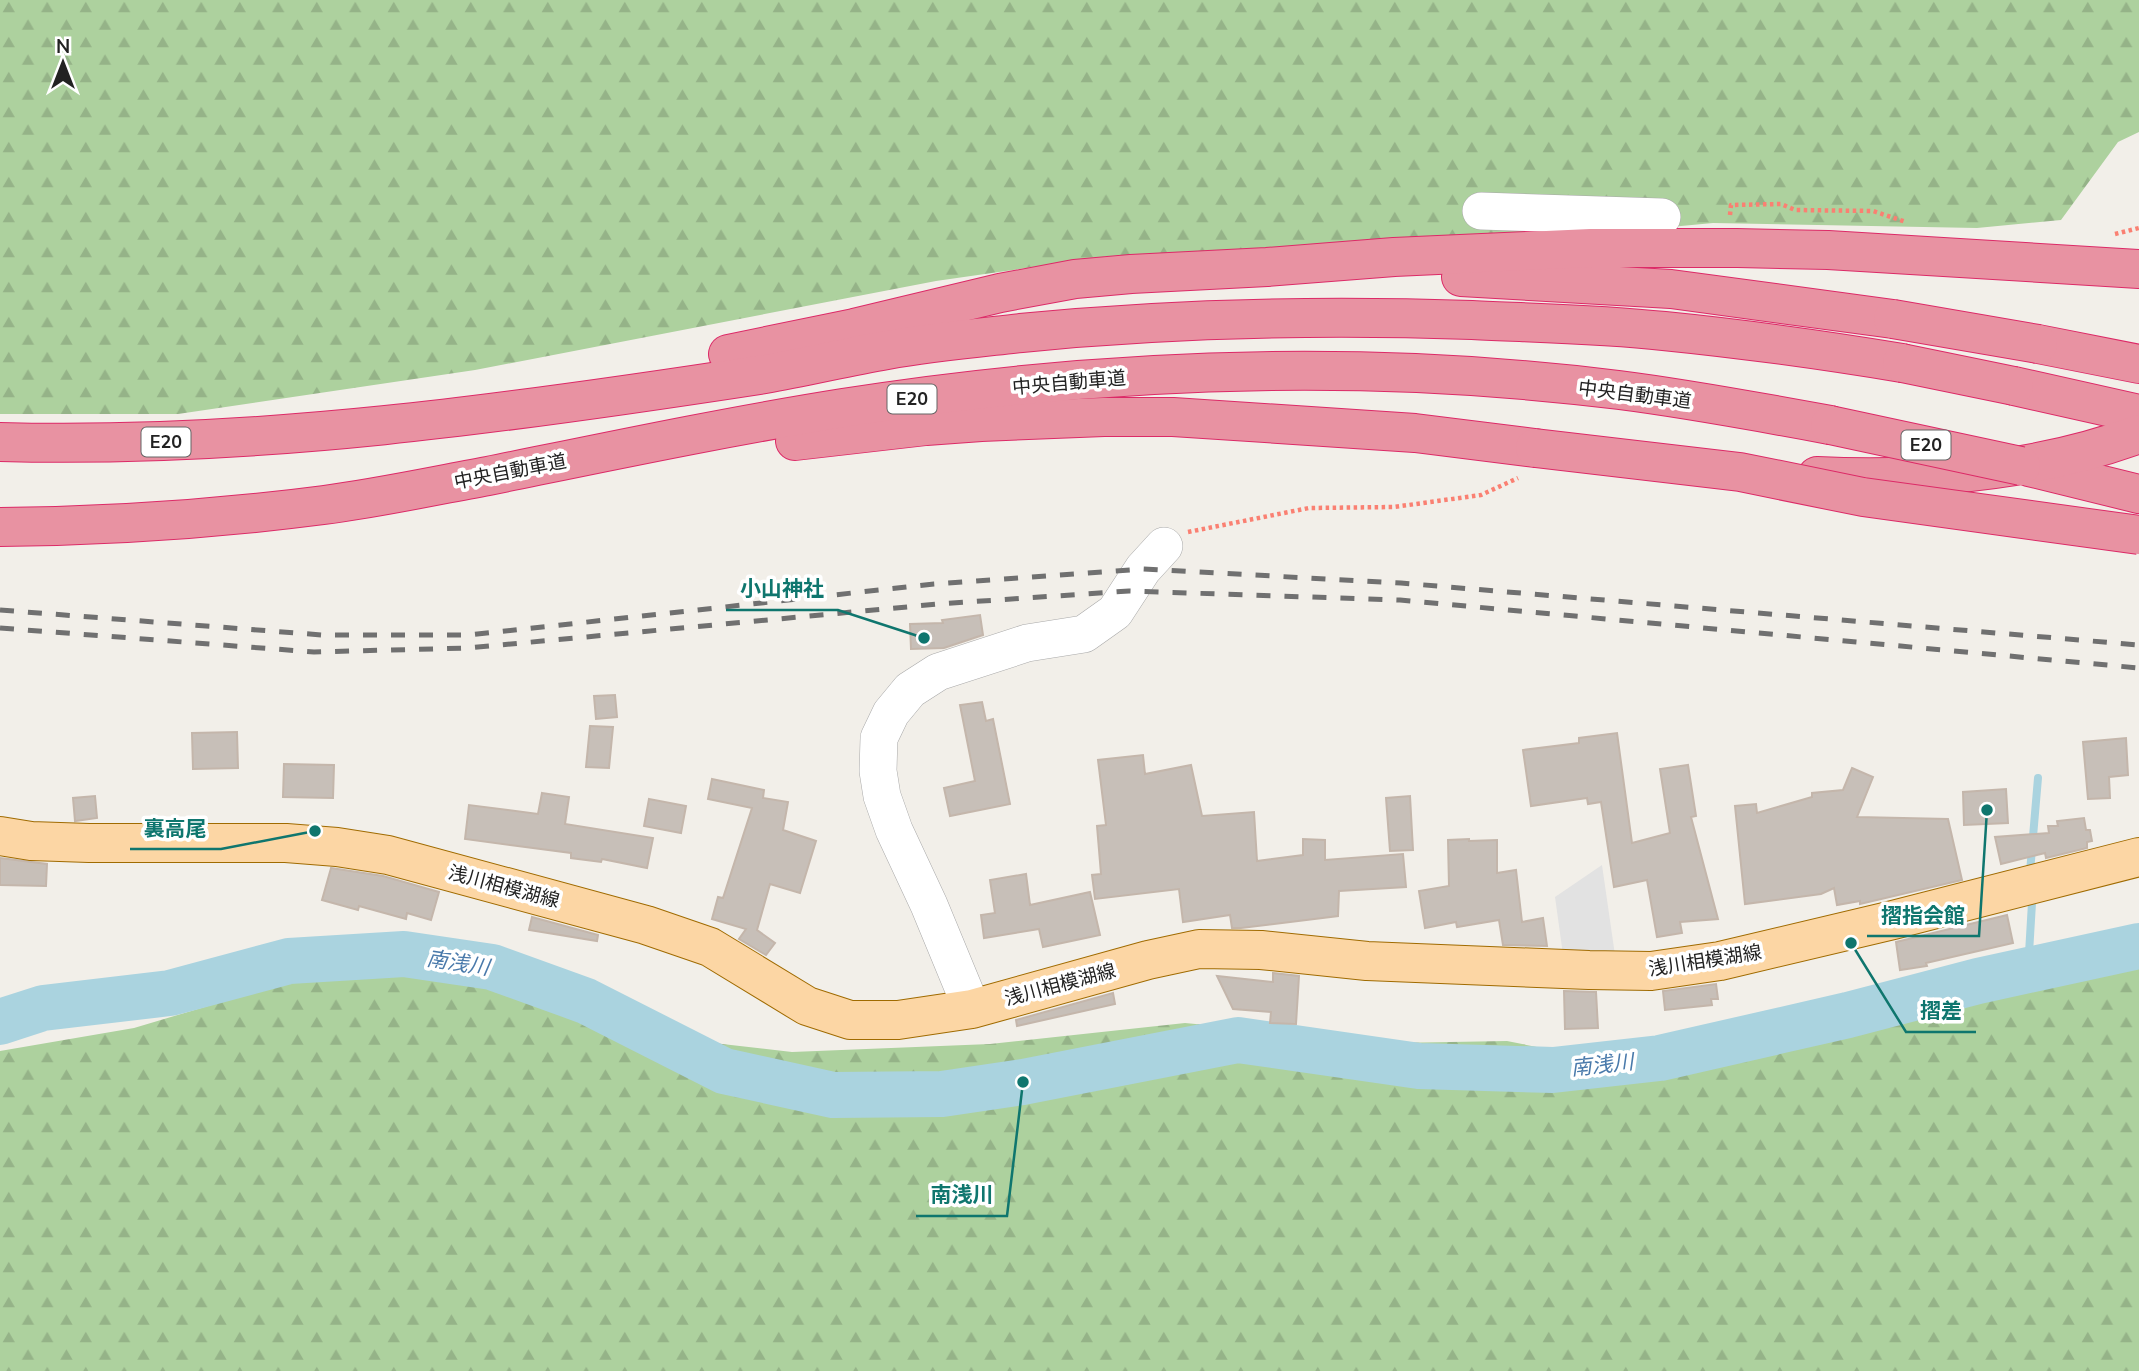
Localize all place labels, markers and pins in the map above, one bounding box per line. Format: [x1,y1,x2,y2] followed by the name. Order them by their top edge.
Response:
[726,568,838,610] callout: 小山神社
[130,807,221,849] callout: 裏高尾
[1867,894,1979,936] callout: 摺指会館
[1906,990,1976,1032] callout: 摺差
[916,1174,1007,1216] callout: 南浅川

